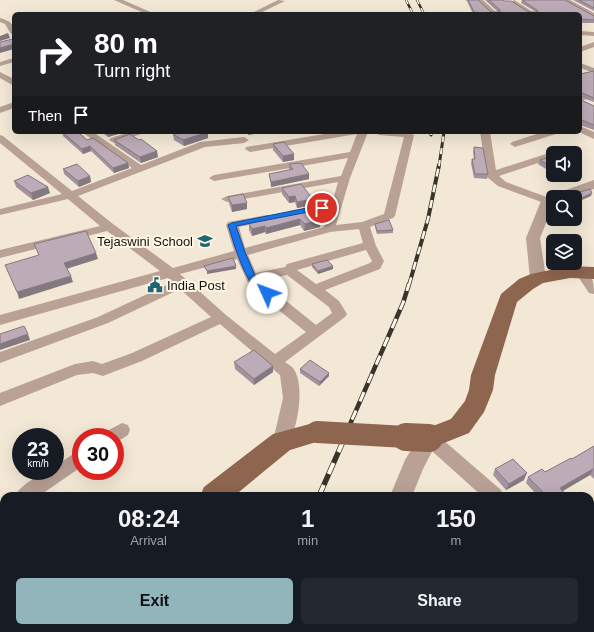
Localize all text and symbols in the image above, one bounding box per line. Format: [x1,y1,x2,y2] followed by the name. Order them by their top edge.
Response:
[28,28,80,80] icon: right
[94,28,158,59] text: 80 m
[94,61,170,81] text: Turn right
[70,104,92,126] icon: arrive
[28,107,62,124] text: Then
[546,146,582,270] map controls
[546,146,582,182] button: sound
[546,190,582,226] button: search
[305,191,339,225] pin
[311,197,333,219] icon: arrive
[196,232,214,250] school or university icon: Tejaswini School
[97,234,193,249] place label: Tejaswini School
[546,234,582,270] button: layers
[246,272,288,314] position arrow
[146,276,164,294] public building icon: India Post
[167,278,225,293] place label: India Post
[72,428,124,480] speed limit sign: 30
[27,438,49,460] text: 23
[27,458,49,469] text: km/h
[118,505,179,532] text: 08:24
[301,505,314,532] text: 1
[436,505,476,532] text: 150
[130,533,167,548] text: Arrival
[297,533,318,548] text: min
[451,533,461,548] text: m
[16,578,293,624] button: Exit
[301,578,578,624] button: Share

